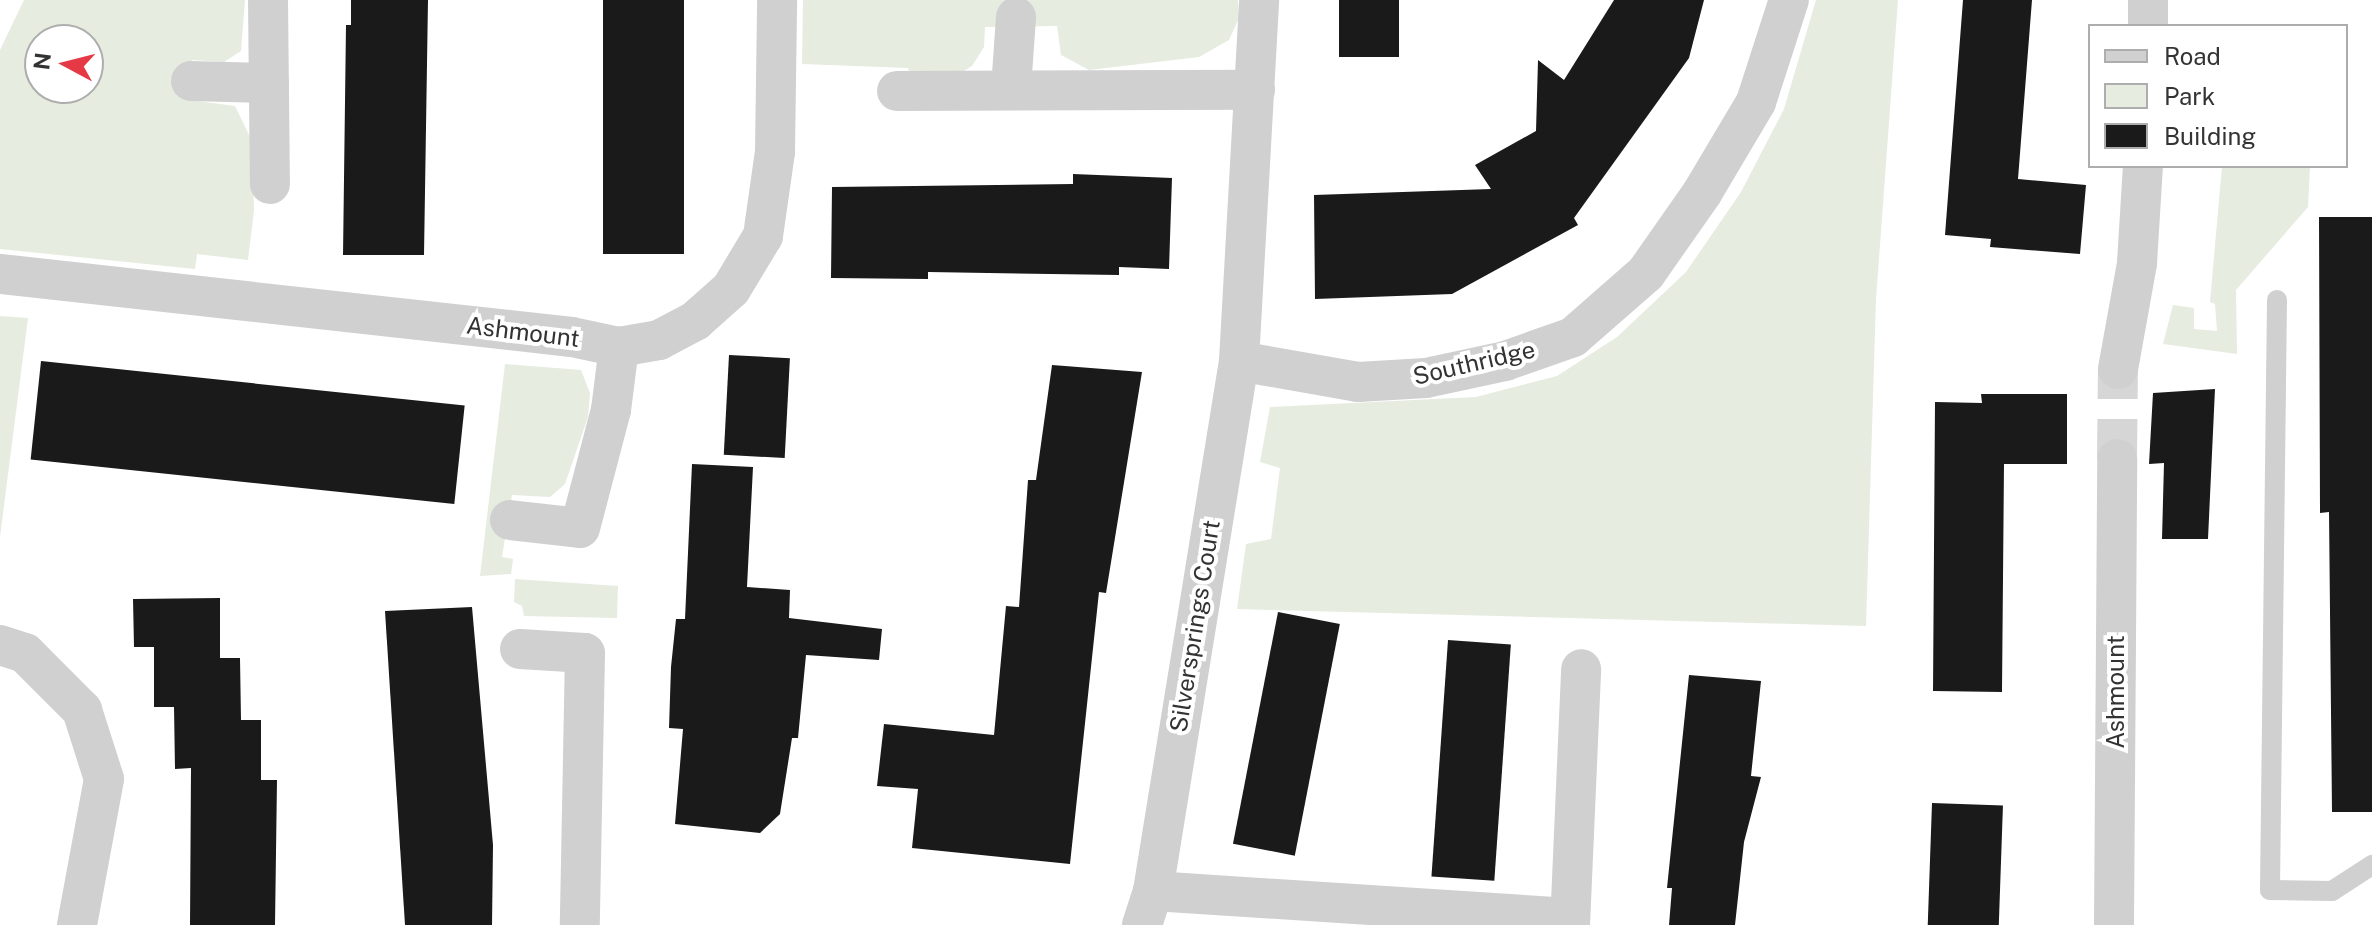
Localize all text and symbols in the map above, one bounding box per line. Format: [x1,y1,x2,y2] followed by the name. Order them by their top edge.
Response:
[24,24,104,104] north arrow
[2088,24,2348,168] legend
[2164,42,2221,70] text: Road
[28,51,56,71] text: N
[2164,82,2215,110] text: Park
[2164,122,2256,150] text: Building
[465,311,581,353] street label: Ashmount
[1410,335,1538,391] street label: Southridge
[1164,518,1226,734] street label: Silversprings Court
[2102,635,2130,749] street label: Ashmount

